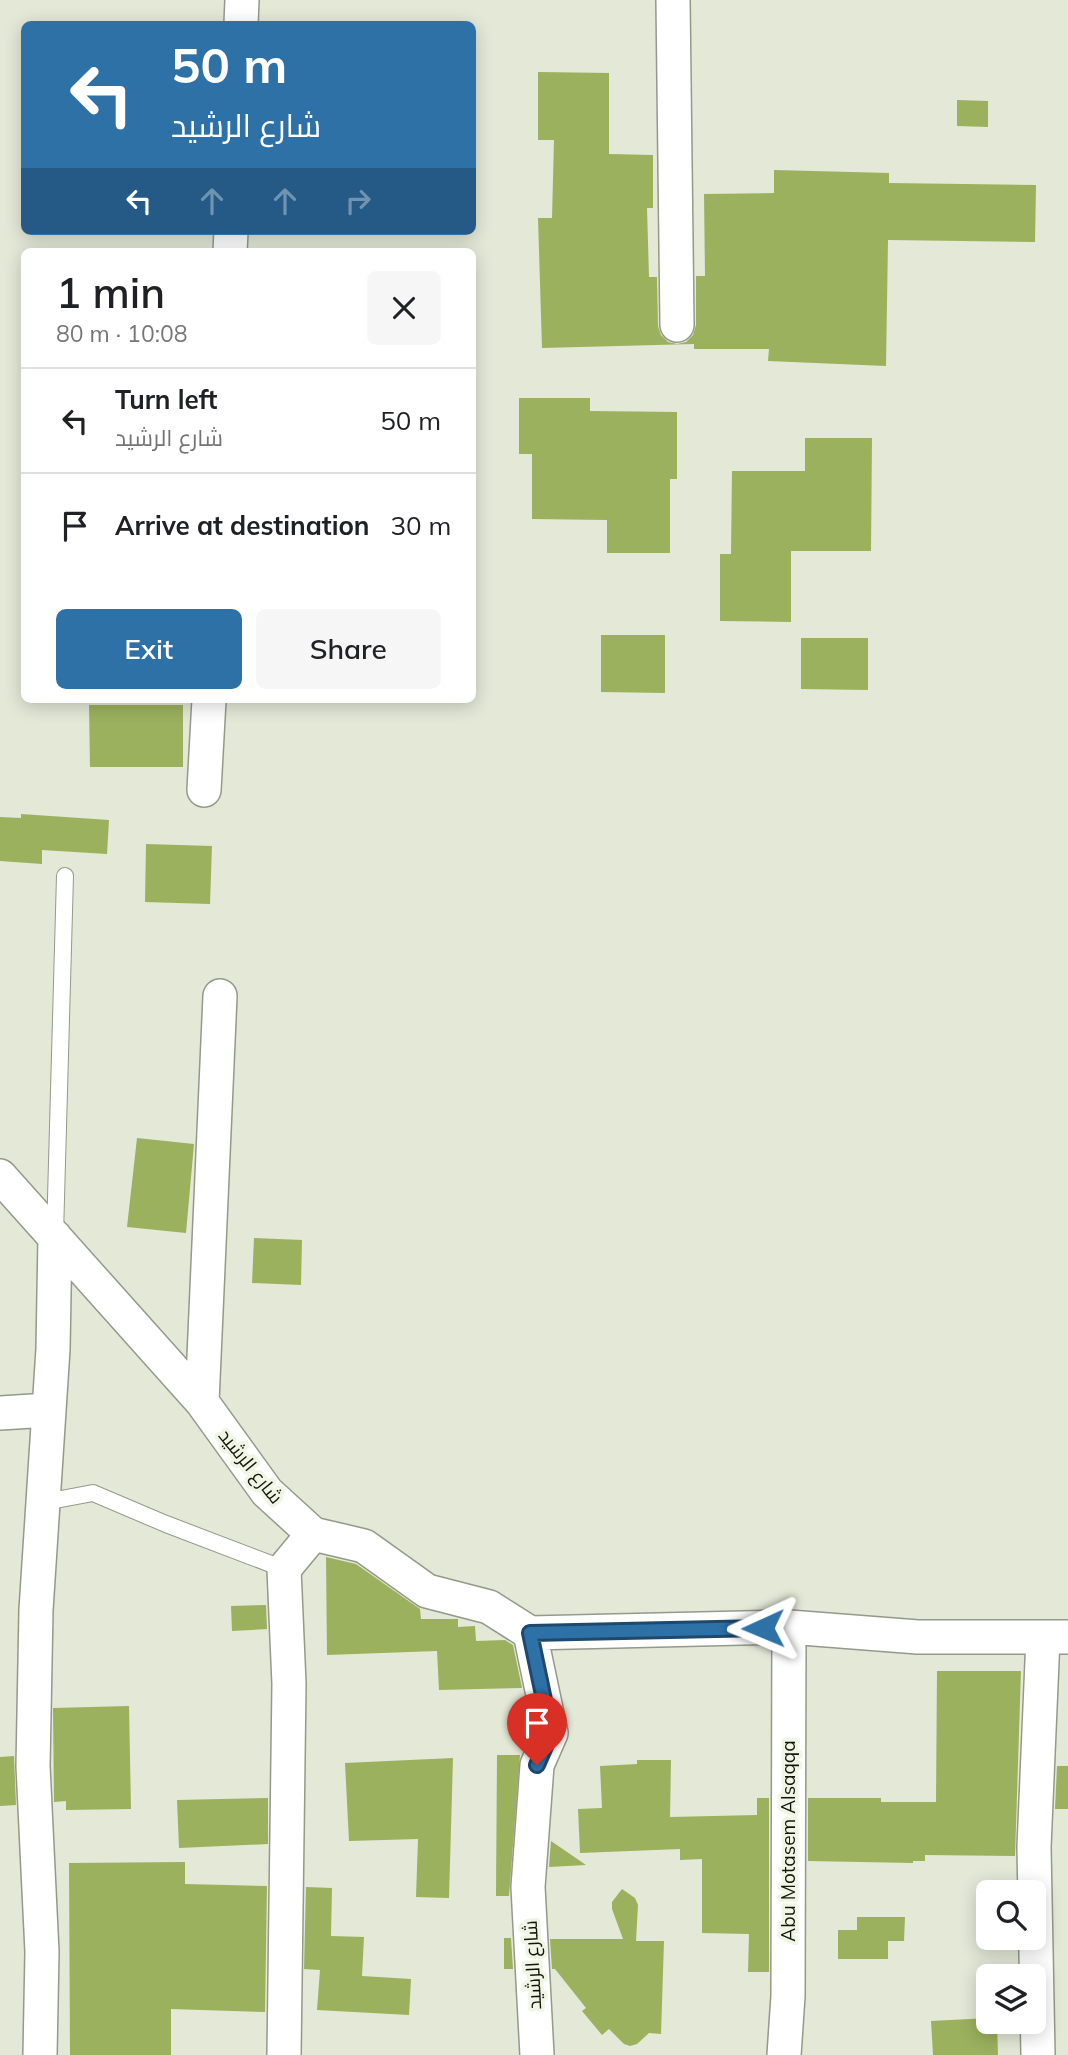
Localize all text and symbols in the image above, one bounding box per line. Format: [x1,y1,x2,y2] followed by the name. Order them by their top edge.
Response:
[171,34,287,95] text: 50 m
[56,49,147,140] icon: left
[171,105,321,145] text: شارع الرشيد
[120,182,158,220] icon: left
[193,182,231,220] icon: ahead
[266,182,304,220] icon: ahead
[339,182,377,220] icon: right
[56,266,165,319] text: 1 min
[367,271,441,345] button: close
[56,319,188,348] text: 80 m · 10:08
[115,383,217,416] text: Turn left
[56,402,94,440] icon: left
[380,404,441,437] text: 50 m
[115,423,223,452] text: شارع الرشيد
[56,507,94,545] icon: arrive
[115,509,370,542] text: Arrive at destination
[391,509,451,542] text: 30 m
[56,609,242,689] button: Exit
[256,609,441,689] button: Share
[212,1424,288,1509] street label: شارع الرشيد
[726,1591,800,1665] position arrow
[507,1693,567,1765] pin
[518,1704,556,1742] icon: arrive
[776,1740,800,1942] street label: Abu Motasem Alsaqqa
[976,1880,1046,2034] map controls
[976,1880,1046,1950] button: search
[518,1920,548,2010] street label: شارع الرشيد
[976,1964,1046,2034] button: layers

